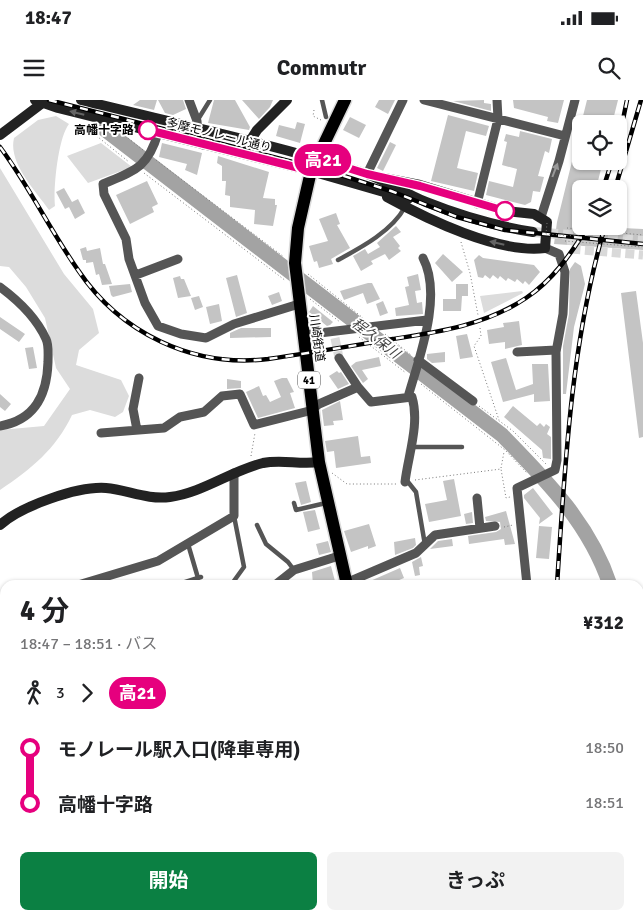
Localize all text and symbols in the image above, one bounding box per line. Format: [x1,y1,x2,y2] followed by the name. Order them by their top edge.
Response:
[25,6,72,30] text: 18:47
[20,54,48,82] icon: menu
[277,54,366,81] text: Commutr
[595,54,623,82] icon: search
[70,109,85,117] one-way arrow
[165,115,273,156] street label: 多摩モノレール通り
[572,115,627,235] map controls
[572,115,627,170] button: locate
[138,120,158,140] marker: 高幡十字路
[74,123,134,138] place label: 高幡十字路
[294,144,352,176] line badge: 高21
[304,149,342,171] text: 高21
[552,163,560,177] one-way arrow
[572,180,627,235] button: layers
[495,201,515,221] unlabelled marker
[490,239,505,247] one-way arrow
[306,313,327,363] street label: 川崎街道
[348,314,405,364] water label: 程久保川
[298,372,320,388] road number: 41
[20,594,69,628] text: 4 分
[583,611,624,635] text: ¥312
[20,634,157,654] text: 18:47 – 18:51 · バス
[20,679,48,707] icon: walk
[73,679,101,707] icon: forward
[119,682,156,704] text: 高21
[56,683,65,703] text: 3
[58,738,300,762] text: モノレール駅入口(降車専用)
[585,738,624,758] text: 18:50
[58,793,153,817] text: 高幡十字路
[585,793,624,813] text: 18:51
[20,852,317,910] button: 開始
[327,852,624,910] button: きっぷ

